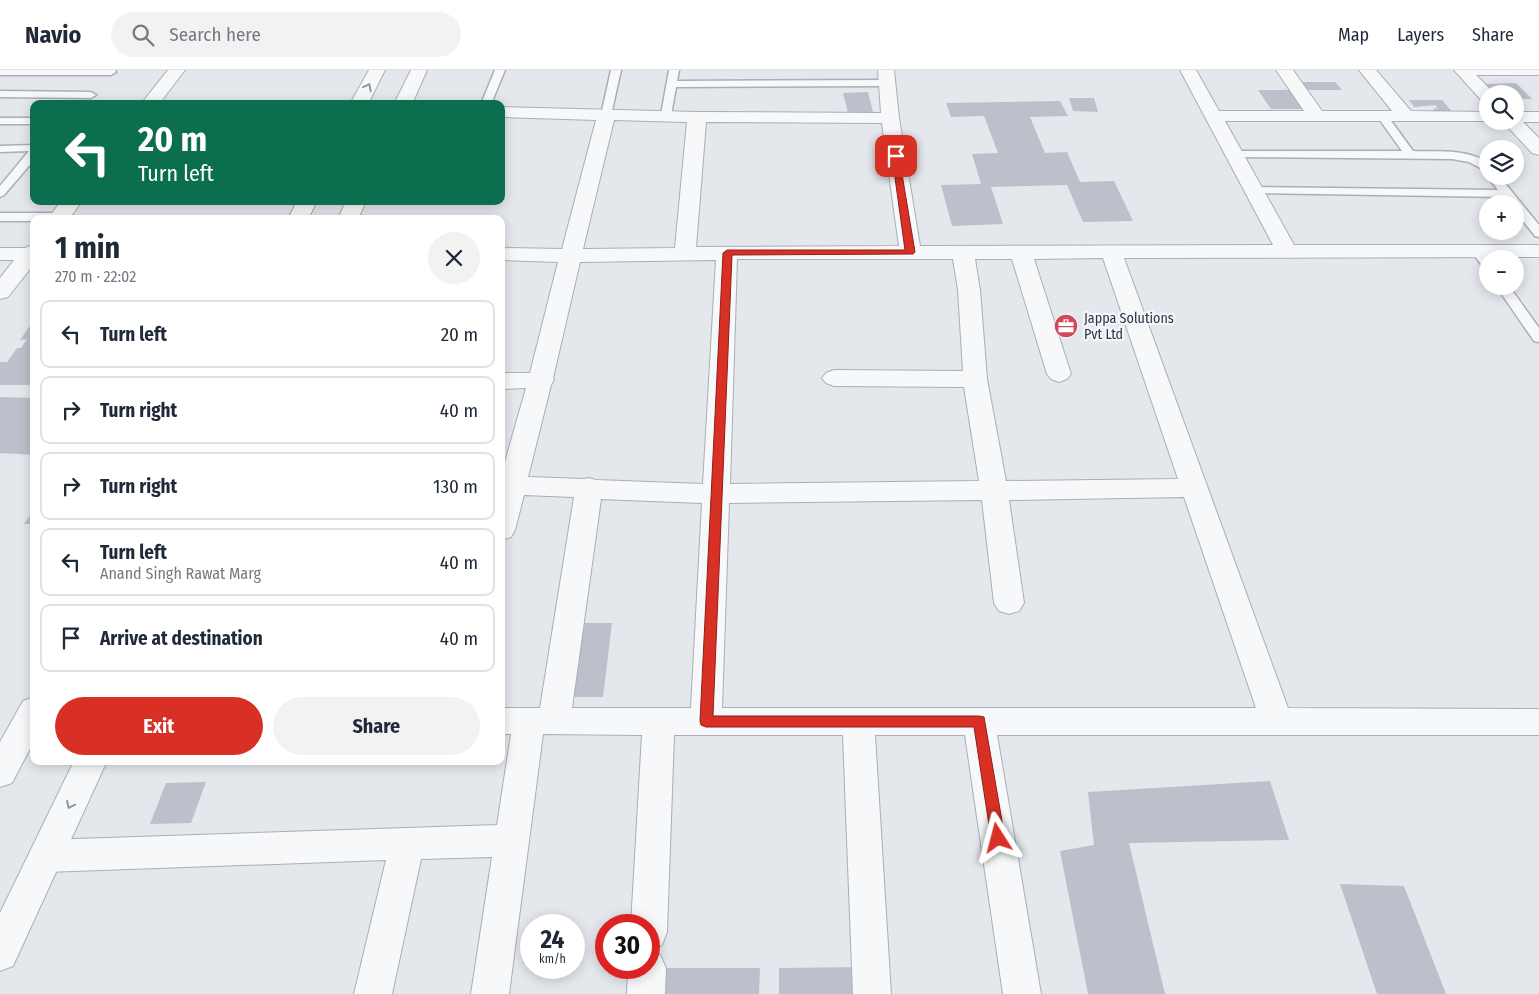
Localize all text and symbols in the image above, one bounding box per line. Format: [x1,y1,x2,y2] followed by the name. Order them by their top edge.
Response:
[111,12,461,57] search box
[25,21,81,49] text: Navio
[129,21,157,49] icon: search
[169,23,261,46] text: Search here
[1338,24,1369,46] text: Map
[1397,24,1444,46] text: Layers
[1472,24,1514,46] text: Share
[362,83,372,92] one-way arrow
[1479,85,1524,295] map controls
[1479,85,1524,130] button: search
[138,118,207,160] text: 20 m
[55,120,120,185] icon: left
[875,135,917,177] pin
[1479,140,1524,185] button: layers
[882,142,910,170] icon: arrive
[138,160,214,187] text: Turn left
[1479,195,1524,240] button: +
[55,230,120,266] text: 1 min
[428,232,480,284] button: close
[1479,250,1524,295] button: −
[55,267,136,286] text: 270 m · 22:02
[1084,310,1174,343] place label: Jappa Solutions Pvt Ltd
[1053,313,1079,339] office icon: Jappa Solutions Pvt Ltd
[57,320,85,348] icon: left
[100,323,167,346] text: Turn left
[441,323,478,346] text: 20 m
[57,396,85,424] icon: right
[100,399,177,422] text: Turn right
[440,399,478,422] text: 40 m
[57,472,85,500] icon: right
[100,475,177,498] text: Turn right
[433,475,478,498] text: 130 m
[100,541,167,564] text: Turn left
[57,548,85,576] icon: left
[440,551,478,574] text: 40 m
[100,564,261,583] text: Anand Singh Rawat Marg
[57,624,85,652] icon: arrive
[100,627,263,650] text: Arrive at destination
[440,627,478,650] text: 40 m
[55,697,263,755] button: Exit
[273,697,480,755] button: Share
[66,800,76,809] one-way arrow
[971,811,1023,863] position arrow
[595,914,660,979] speed limit sign: 30
[541,925,564,955] text: 24
[539,952,566,966] text: km/h

